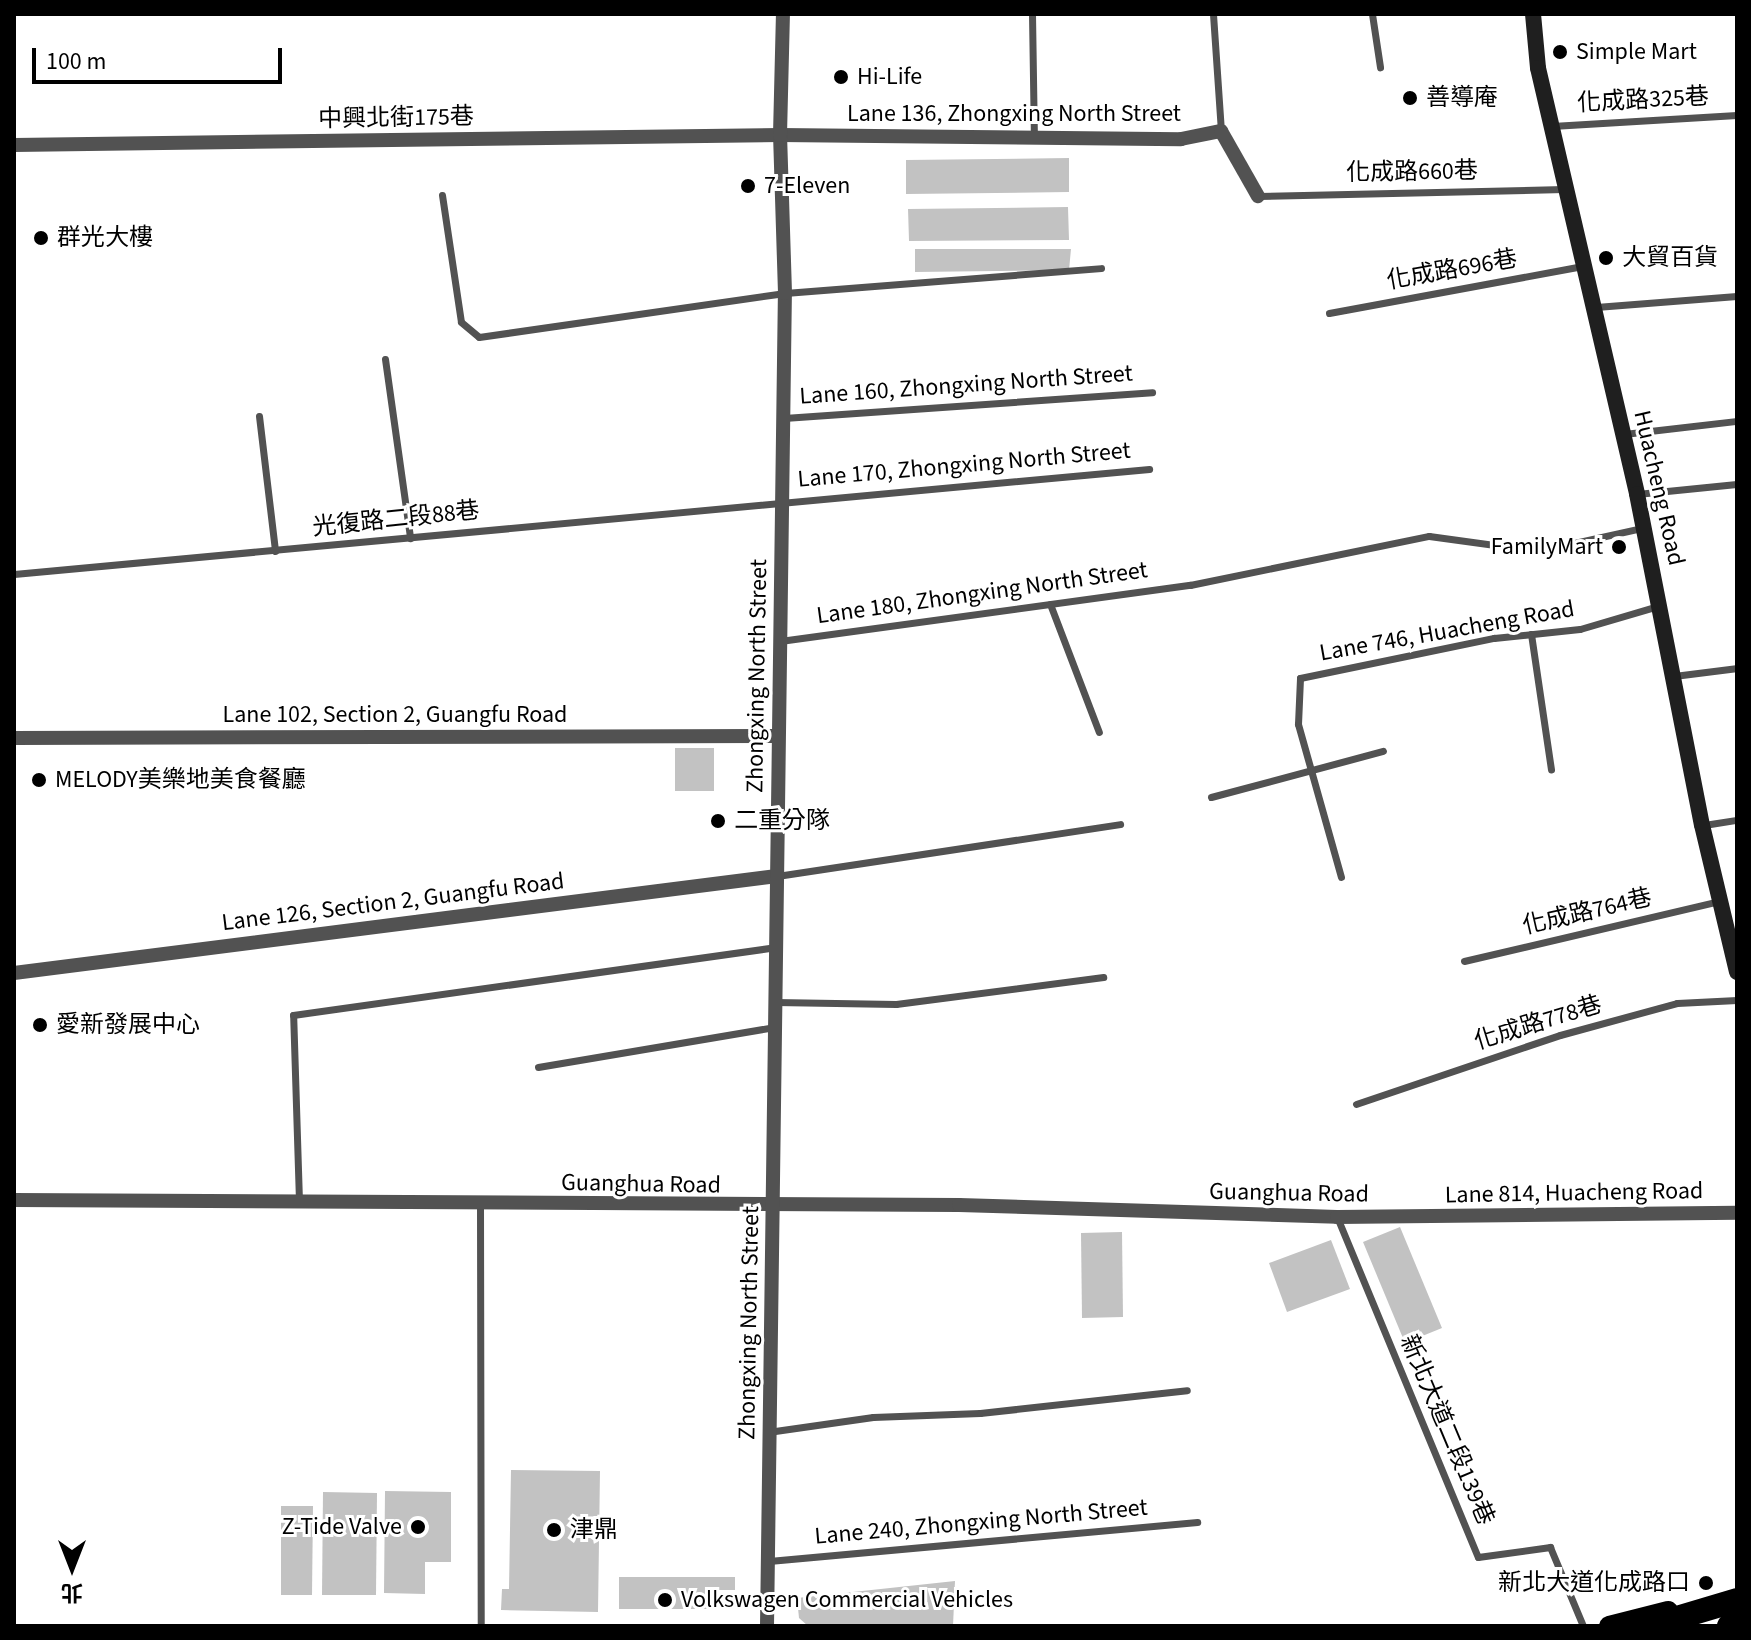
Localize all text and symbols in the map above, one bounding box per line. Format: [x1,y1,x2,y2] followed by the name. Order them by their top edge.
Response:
[36,32,286,82] scale bar
[1576,38,1697,66] place label: Simple Mart
[1551,43,1569,61] marker: Simple Mart
[46,44,106,79] text: 100 m
[857,63,922,91] place label: Hi-Life
[832,68,850,86] marker: Hi-Life
[1576,82,1710,118] street label: 化成路325巷
[1426,84,1498,112] place label: 善導庵
[1401,89,1419,107] marker: 善導庵
[847,100,1181,128] street label: Lane 136, Zhongxing North Street
[318,102,474,134] street label: 中興北街175巷
[1346,156,1478,188] street label: 化成路660巷
[764,172,850,200] place label: 7-Eleven
[739,177,757,195] marker: 7-Eleven
[57,224,153,252] place label: 群光大樓
[32,229,50,247] marker: 群光大樓
[1385,244,1519,296] street label: 化成路696巷
[1622,244,1718,272] place label: 大貿百貨
[1597,249,1615,267] marker: 大貿百貨
[798,359,1134,411] street label: Lane 160, Zhongxing North Street
[1627,408,1691,568] street label: Huacheng Road
[796,436,1132,494] street label: Lane 170, Zhongxing North Street
[311,496,481,542] street label: 光復路二段88巷
[1491,533,1603,561] place label: FamilyMart
[1610,538,1628,556] marker: FamilyMart
[815,556,1149,630] street label: Lane 180, Zhongxing North Street
[741,559,773,793] street label: Zhongxing North Street
[1317,594,1577,668] street label: Lane 746, Huacheng Road
[223,701,567,729] street label: Lane 102, Section 2, Guangfu Road
[55,766,306,794] place label: MELODY美樂地美食餐廳
[30,771,48,789] marker: MELODY美樂地美食餐廳
[734,807,830,835] place label: 二重分隊
[709,812,727,830] marker: 二重分隊
[220,867,566,937] street label: Lane 126, Section 2, Guangfu Road
[1520,883,1654,941] street label: 化成路764巷
[1471,990,1605,1056] street label: 化成路778巷
[56,1011,200,1039] place label: 愛新發展中心
[31,1016,49,1034] marker: 愛新發展中心
[561,1168,721,1200] street label: Guanghua Road
[1445,1176,1703,1210] street label: Lane 814, Huacheng Road
[1209,1177,1369,1209] street label: Guanghua Road
[733,1206,765,1440] street label: Zhongxing North Street
[1394,1331,1500,1529] street label: 新北大道二段139巷
[813,1493,1149,1551] street label: Lane 240, Zhongxing North Street
[282,1513,402,1541] place label: Z-Tide Valve
[570,1516,618,1544] place label: 津鼎
[409,1518,427,1536] marker: Z-Tide Valve
[545,1521,563,1539] marker: 津鼎
[32,1528,112,1608] north arrow
[1498,1569,1690,1597] place label: 新北大道化成路口
[1697,1574,1715,1592] marker: 新北大道化成路口
[61,1576,83,1608] text: 北
[681,1586,1013,1614] place label: Volkswagen Commercial Vehicles
[656,1591,674,1609] marker: Volkswagen Commercial Vehicles

